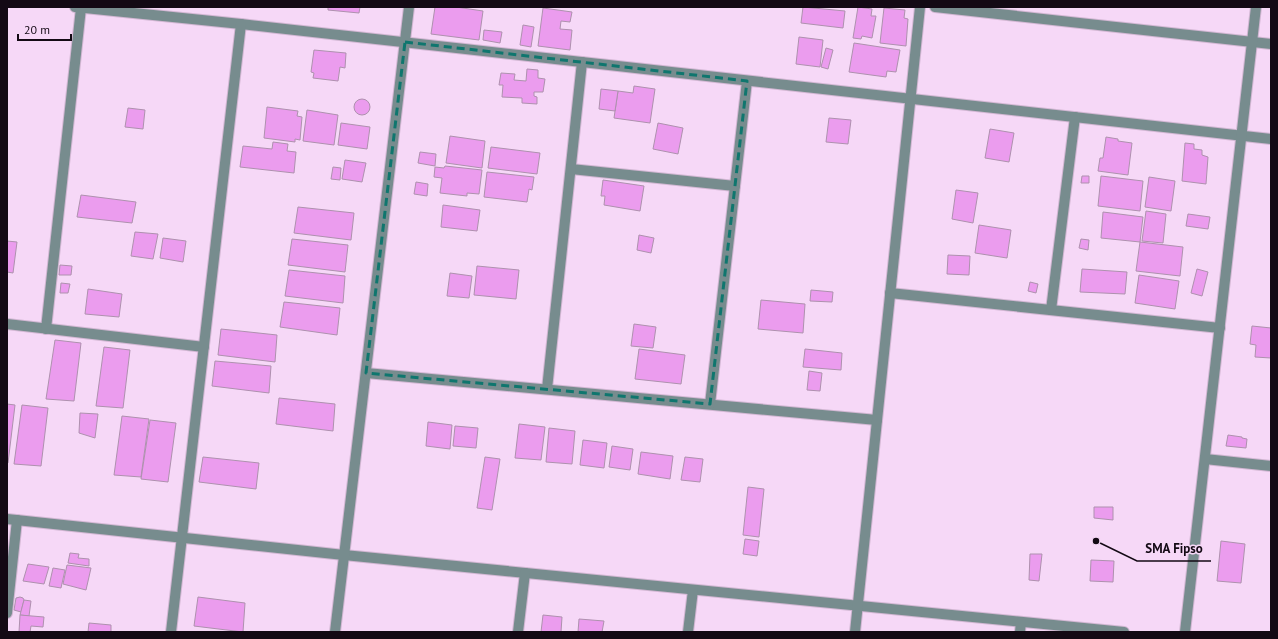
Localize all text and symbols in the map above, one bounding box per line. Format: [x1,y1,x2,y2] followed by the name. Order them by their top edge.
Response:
[18,16,71,42] scale bar
[24,22,50,37] text: 20 m
[1137,536,1211,561] callout: SMA Fipso
[1145,540,1203,557] text: SMA Fipso

